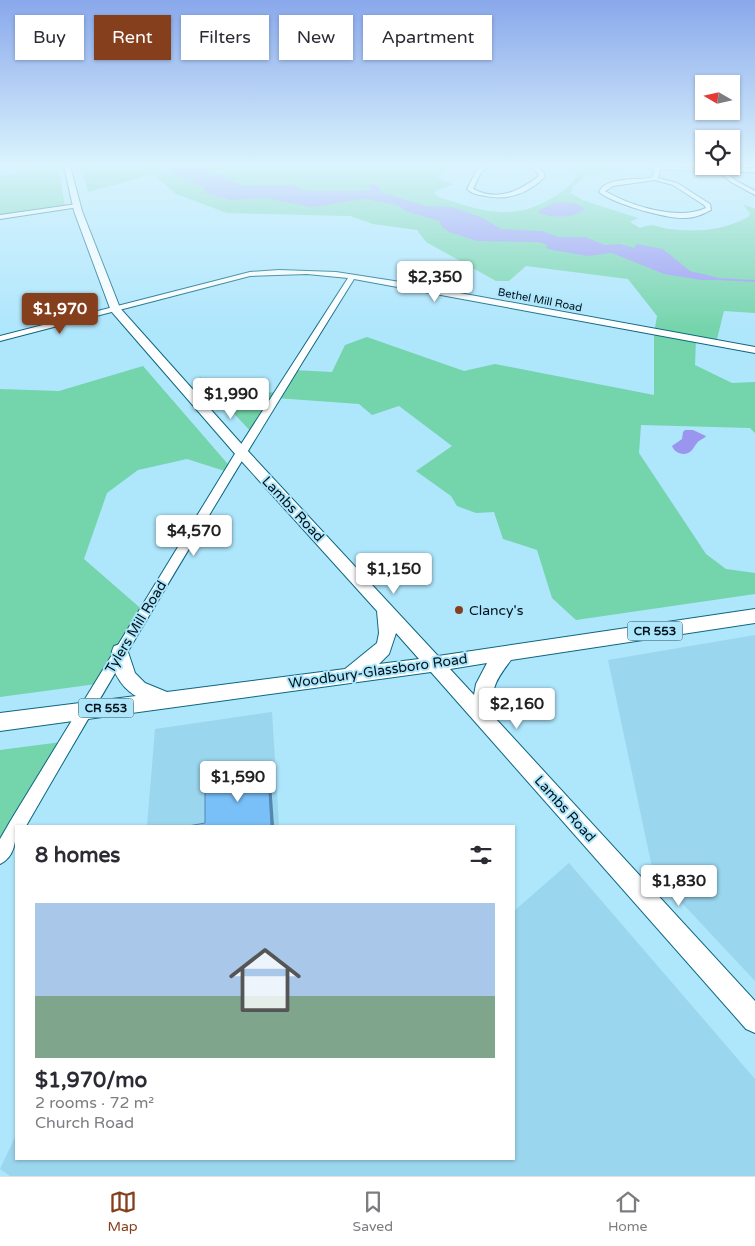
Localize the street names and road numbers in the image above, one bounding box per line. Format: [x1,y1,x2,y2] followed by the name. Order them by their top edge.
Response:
[497,285,583,315] street label: Bethel Mill Road
[258,473,328,545] street label: Lambs Road
[102,578,170,676] street label: Tylers Mill Road
[628,622,682,640] road number: CR 553
[287,650,469,692] street label: Woodbury-Glassboro Road
[78,698,134,718] road number: CR 553
[531,772,599,846] street label: Lambs Road

